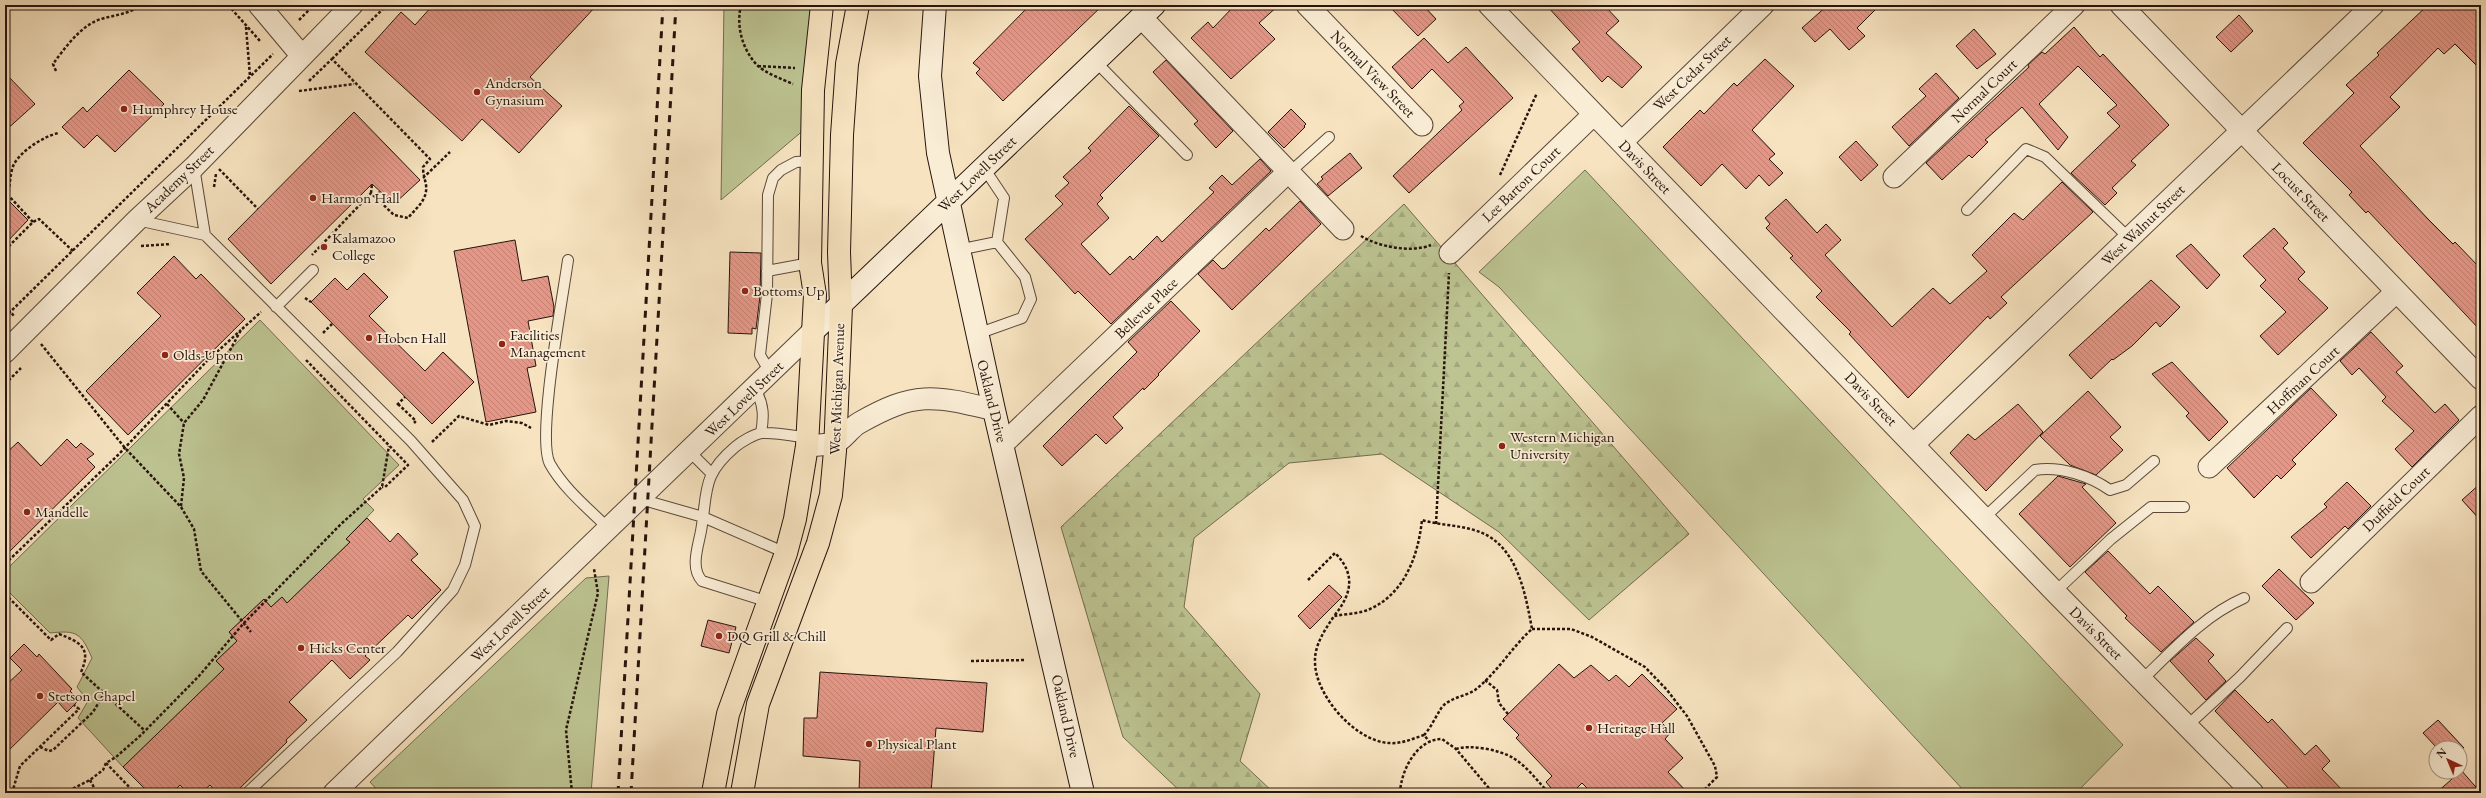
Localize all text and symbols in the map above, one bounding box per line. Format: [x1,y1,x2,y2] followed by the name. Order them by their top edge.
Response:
[1327,26,1420,121] street label: Normal View Street
[1649,30,1735,115] street label: West Cedar Street
[1947,54,2021,127] street label: Normal Court
[484,73,545,109] place label: Anderson Gynasium
[472,87,482,97] marker: Anderson Gynasium
[132,99,238,118] place label: Humphrey House
[119,104,129,114] marker: Humphrey House
[933,131,1020,216] street label: West Lovell Street
[1615,136,1676,198] street label: Davis Street
[139,141,218,217] street label: Academy Street
[1477,141,1564,226] street label: Lee Barton Court
[2268,158,2335,226] street label: Locust Street
[2097,180,2189,269] street label: West Walnut Street
[321,188,400,207] place label: Harmon Hall
[308,193,318,203] marker: Harmon Hall
[332,228,396,264] place label: Kalamazoo College
[319,242,329,252] marker: Kalamazoo College
[1110,273,1181,342] street label: Bellevue Place
[753,281,825,300] place label: Bottoms Up
[740,286,750,296] marker: Bottoms Up
[825,323,848,455] street label: West Michigan Avenue
[510,325,586,361] place label: Facilities Management
[377,328,447,347] place label: Hoben Hall
[364,333,374,343] marker: Hoben Hall
[497,339,507,349] marker: Facilities Management
[2262,341,2343,418] street label: Hoffman Court
[173,345,244,364] place label: Olds-Upton
[160,350,170,360] marker: Olds-Upton
[700,356,787,441] street label: West Lovell Street
[973,358,1012,444] street label: Oakland Drive
[1841,368,1902,430] street label: Davis Street
[1510,427,1615,463] place label: Western Michigan University
[1497,441,1507,451] marker: Western Michigan University
[2358,462,2434,536] street label: Duffield Court
[35,502,89,521] place label: Mandelle
[22,507,32,517] marker: Mandelle
[466,581,553,666] street label: West Lovell Street
[2066,602,2127,664] street label: Davis Street
[727,626,827,645] place label: DQ Grill & Chill
[714,631,724,641] marker: DQ Grill & Chill
[309,638,386,657] place label: Hicks Center
[296,643,306,653] marker: Hicks Center
[1048,673,1085,759] street label: Oakland Drive
[48,686,135,705] place label: Stetson Chapel
[35,691,45,701] marker: Stetson Chapel
[1597,718,1675,737] place label: Heritage Hall
[1584,723,1594,733] marker: Heritage Hall
[877,734,957,753] place label: Physical Plant
[864,739,874,749] marker: Physical Plant
[2428,740,2468,780] north arrow
[2433,745,2449,761] text: N

